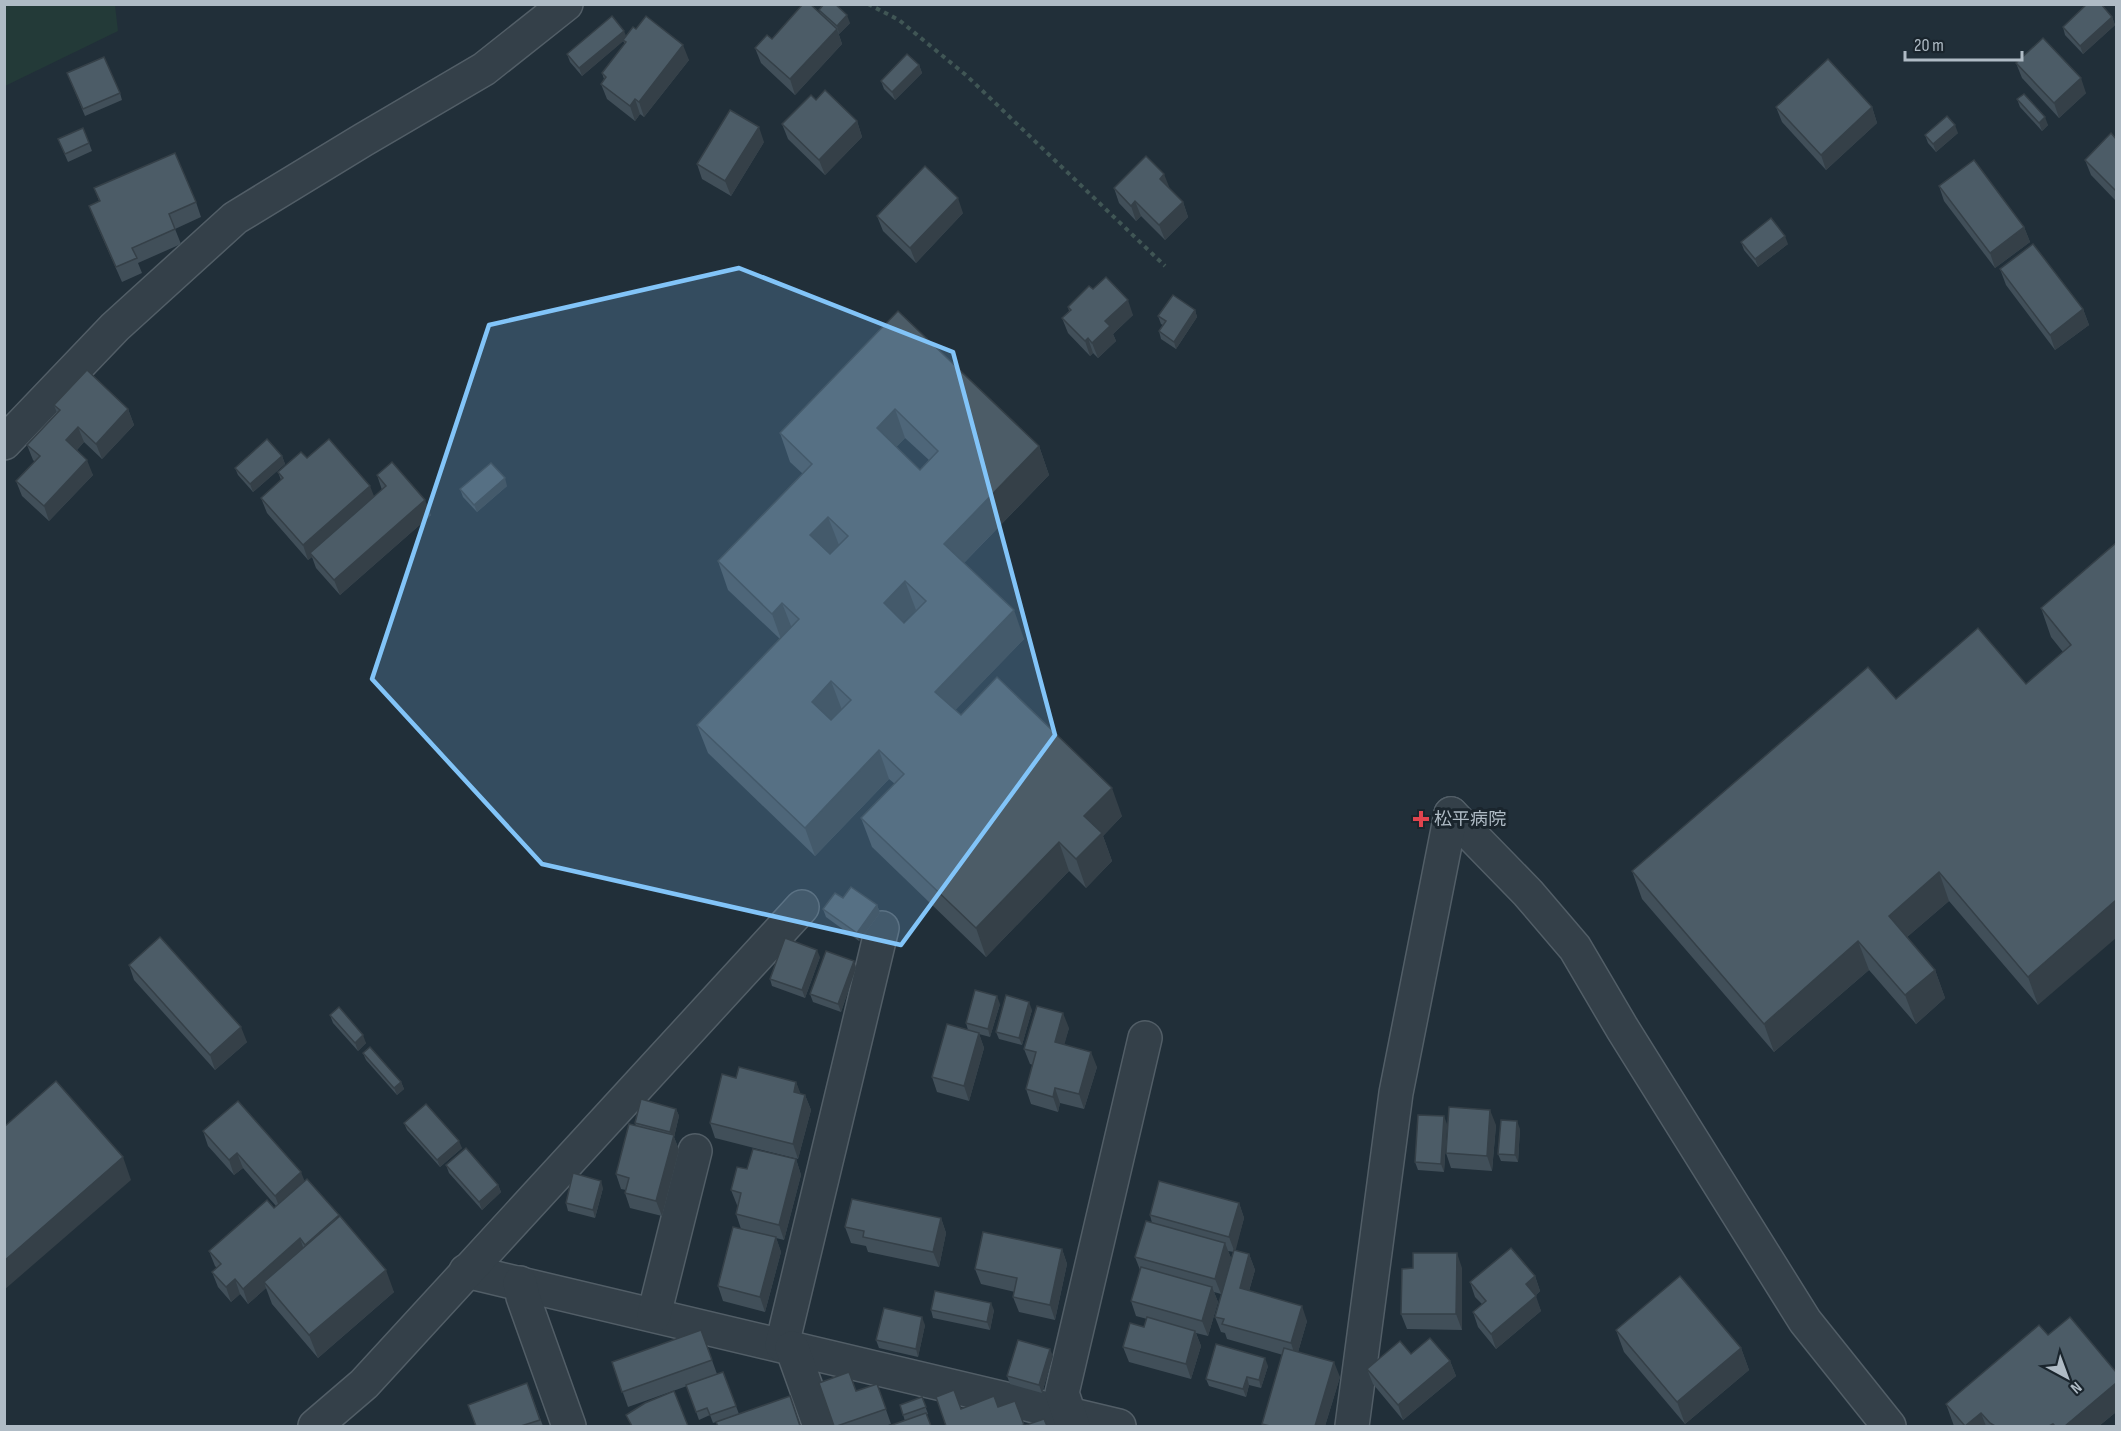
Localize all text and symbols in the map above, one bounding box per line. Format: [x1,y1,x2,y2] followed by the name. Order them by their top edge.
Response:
[1905,24,2022,62] scale bar
[1914,35,1944,56] text: 20 m
[1434,809,1506,830] place label: 松平病院
[1412,810,1430,828] marker: 松平病院
[2037,1347,2097,1407] north arrow
[2066,1377,2085,1397] text: N

